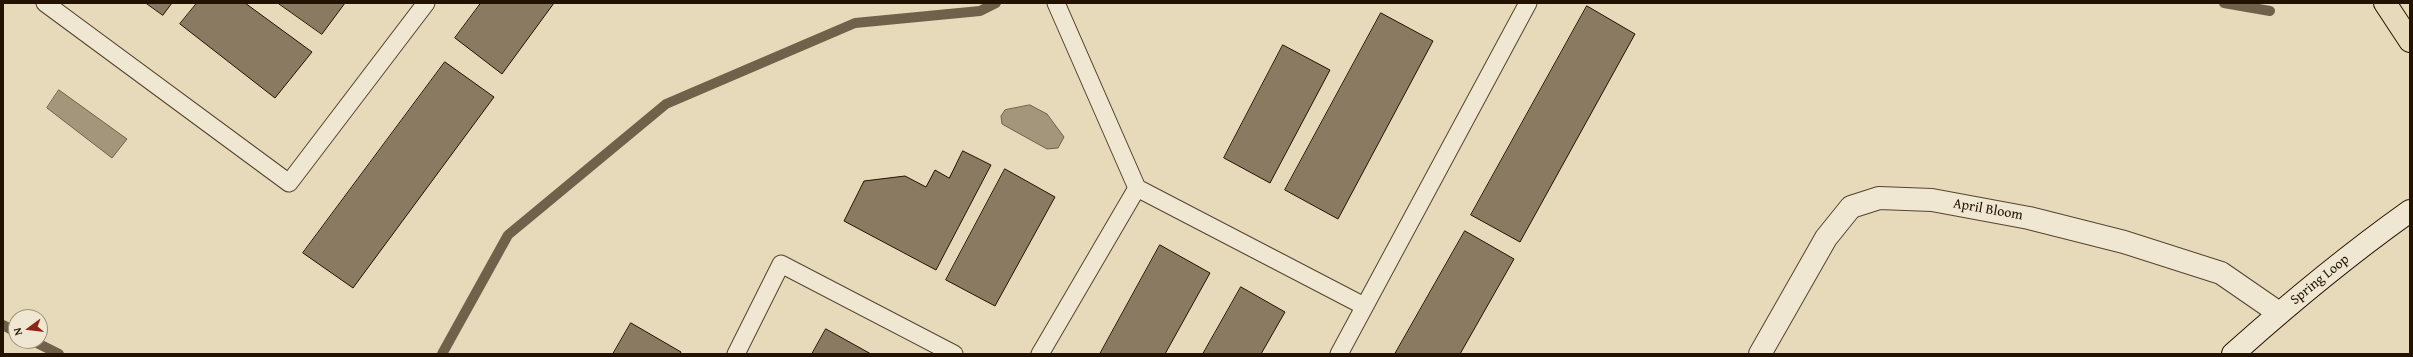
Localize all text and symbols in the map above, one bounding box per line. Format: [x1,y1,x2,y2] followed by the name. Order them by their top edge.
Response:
[1952,196,2024,224] street label: April Bloom
[2287,251,2353,309] street label: Spring Loop
[8,309,48,349] north arrow
[9,326,26,337] text: N

